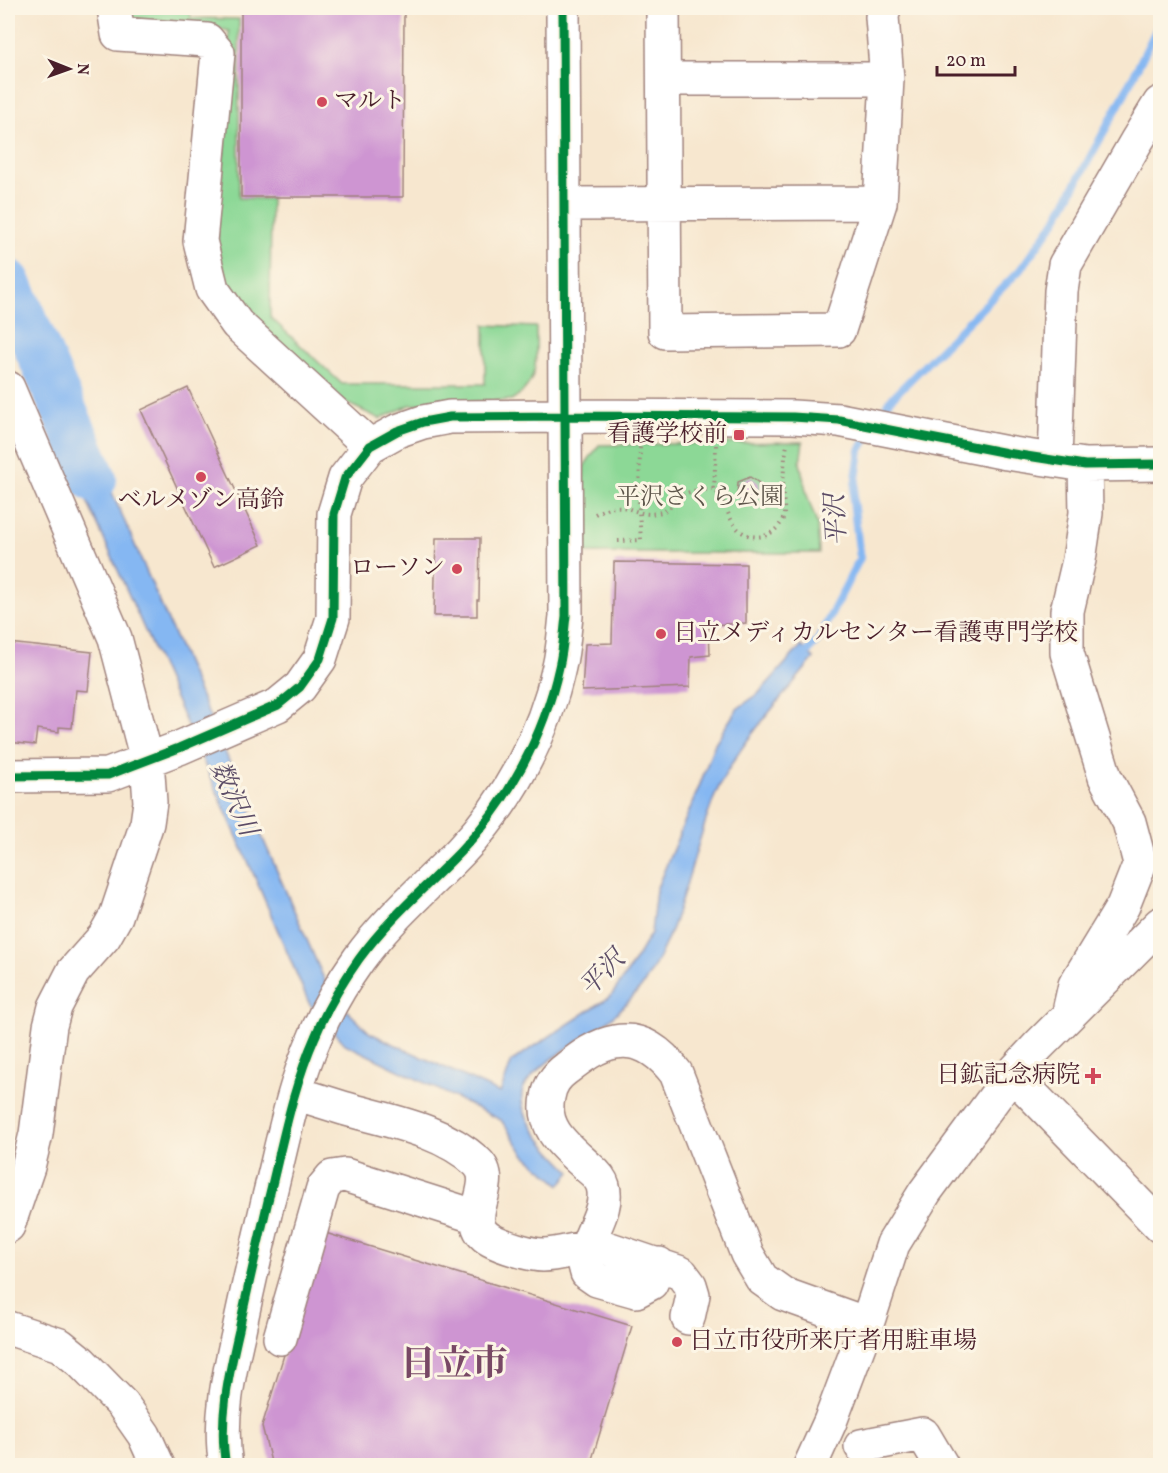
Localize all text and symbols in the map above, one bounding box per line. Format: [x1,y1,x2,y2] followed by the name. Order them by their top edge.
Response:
[39,39,99,99] north arrow
[937,39,1015,77] scale bar
[946,49,986,74] text: 20 m
[71,63,93,76] text: N
[334,85,406,119] place label: マルト
[315,95,329,109] marker: マルト
[607,418,727,452] place label: 看護学校前
[732,428,746,442] marker: 看護学校前
[194,470,208,484] marker: ベルメゾン高鈴
[616,481,784,515] park label: 平沢さくら公園
[118,484,284,518] place label: ベルメゾン高鈴
[818,490,856,547] water label: 平沢
[350,552,445,586] place label: ローソン
[450,562,464,576] marker: ローソン
[673,617,1078,651] place label: 日立メディカルセンター看護専門学校
[654,627,668,641] marker: 日立メディカルセンター看護専門学校
[201,756,267,845] water label: 数沢川
[572,941,636,1005] water label: 平沢
[936,1059,1080,1093] place label: 日鉱記念病院
[1084,1067,1102,1085] marker: 日鉱記念病院
[689,1325,977,1359] place label: 日立市役所来庁者用駐車場
[670,1335,684,1349] marker: 日立市役所来庁者用駐車場
[400,1341,508,1391] district label: 日立市

